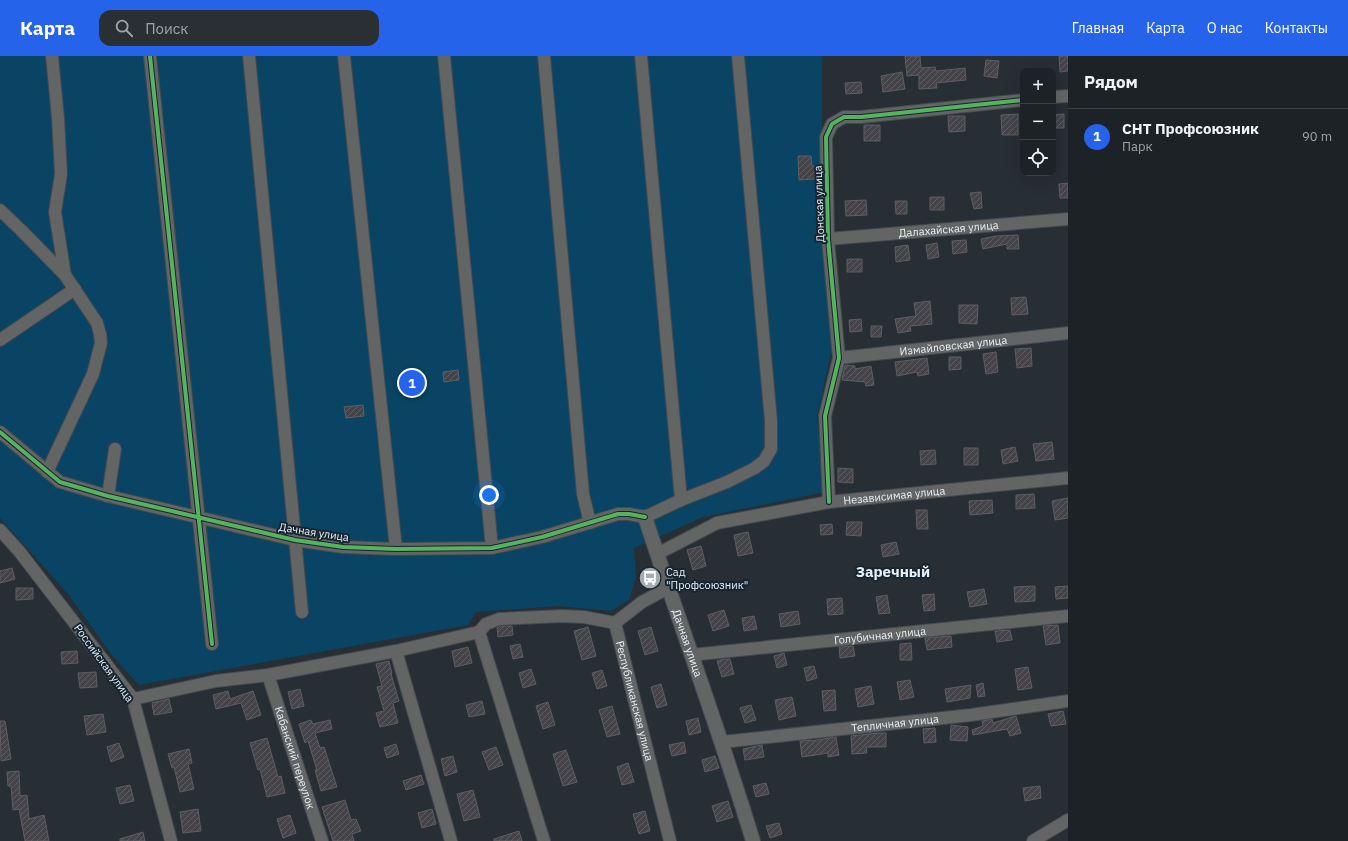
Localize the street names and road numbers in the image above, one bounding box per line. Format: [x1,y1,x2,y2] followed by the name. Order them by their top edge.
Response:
[811,165,827,243] street label: Донская улица
[898,218,999,240] street label: Далахайская улица
[899,333,1008,358] street label: Измайловская улица
[843,483,946,508] street label: Независимая улица
[278,520,350,544] street label: Дачная улица
[669,607,706,679] street label: Дачная улица
[71,621,137,705] street label: Российская улица
[833,624,927,647] street label: Голубичная улица
[613,639,657,762] street label: Республиканская улица
[272,704,318,811] street label: Кабанский переулок
[851,712,940,735] street label: Тепличная улица

